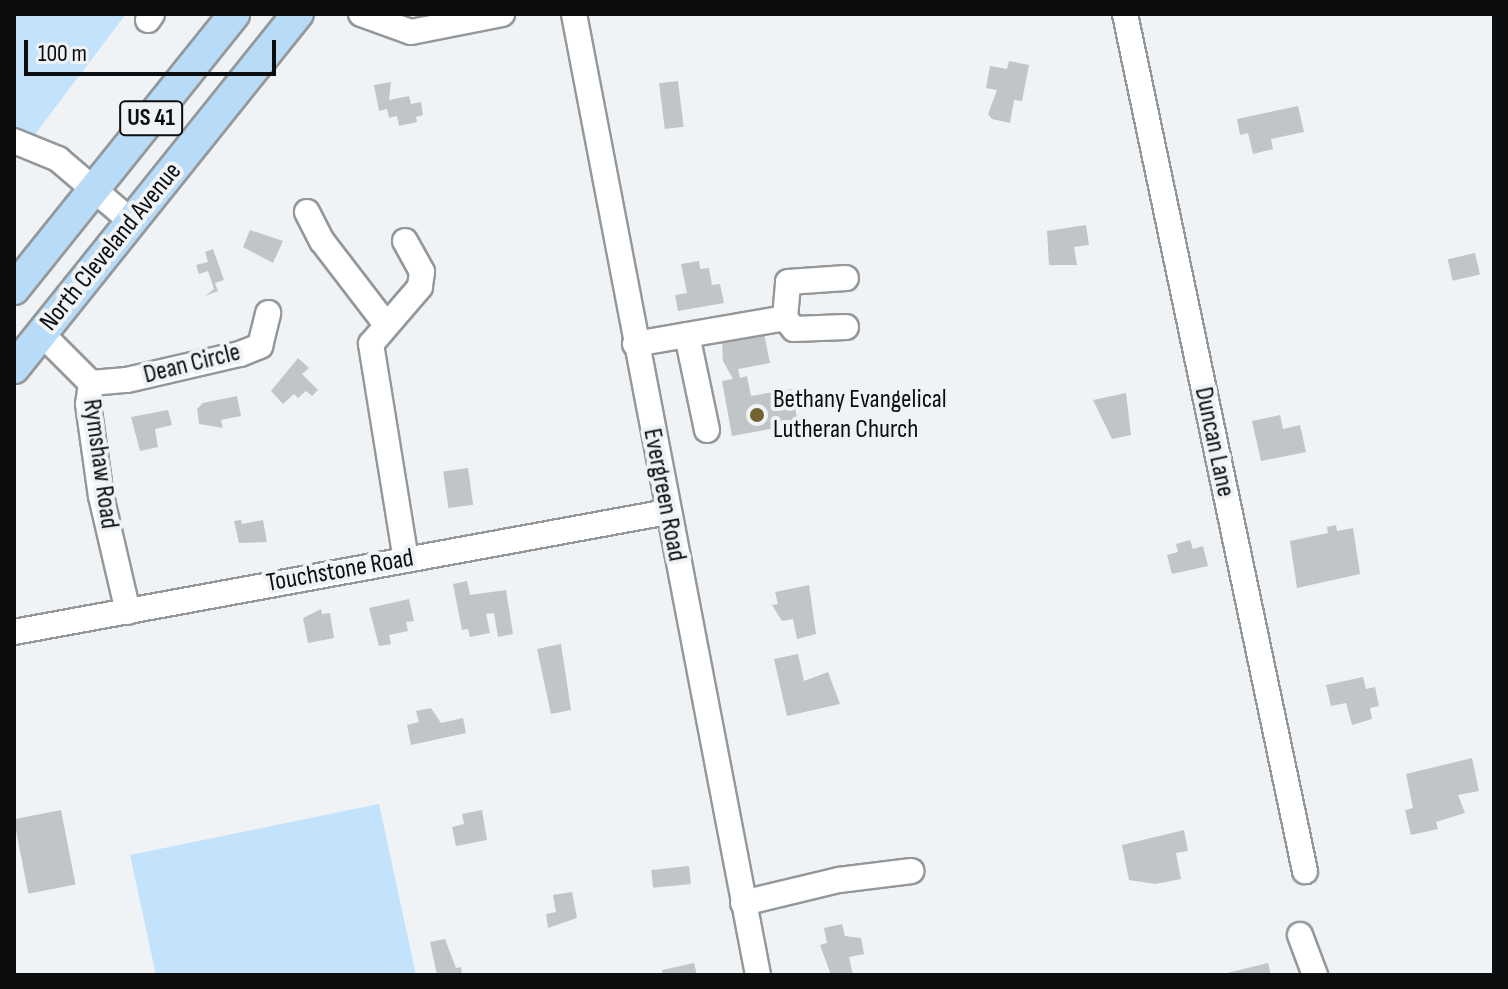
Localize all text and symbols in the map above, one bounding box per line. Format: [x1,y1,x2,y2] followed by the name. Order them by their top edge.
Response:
[28,24,280,74] scale bar
[38,39,87,68] text: 100 m
[119,98,183,138] road number: US 41
[34,157,188,337] street label: North Cleveland Avenue
[140,337,244,391] street label: Dean Circle
[773,384,947,446] place label: Bethany Evangelical Lutheran Church
[1187,384,1241,500] street label: Duncan Lane
[75,397,125,531] street label: Rymshaw Road
[748,406,766,424] marker: Bethany Evangelical Lutheran Church
[636,426,692,564] street label: Evergreen Road
[264,543,416,599] street label: Touchstone Road

